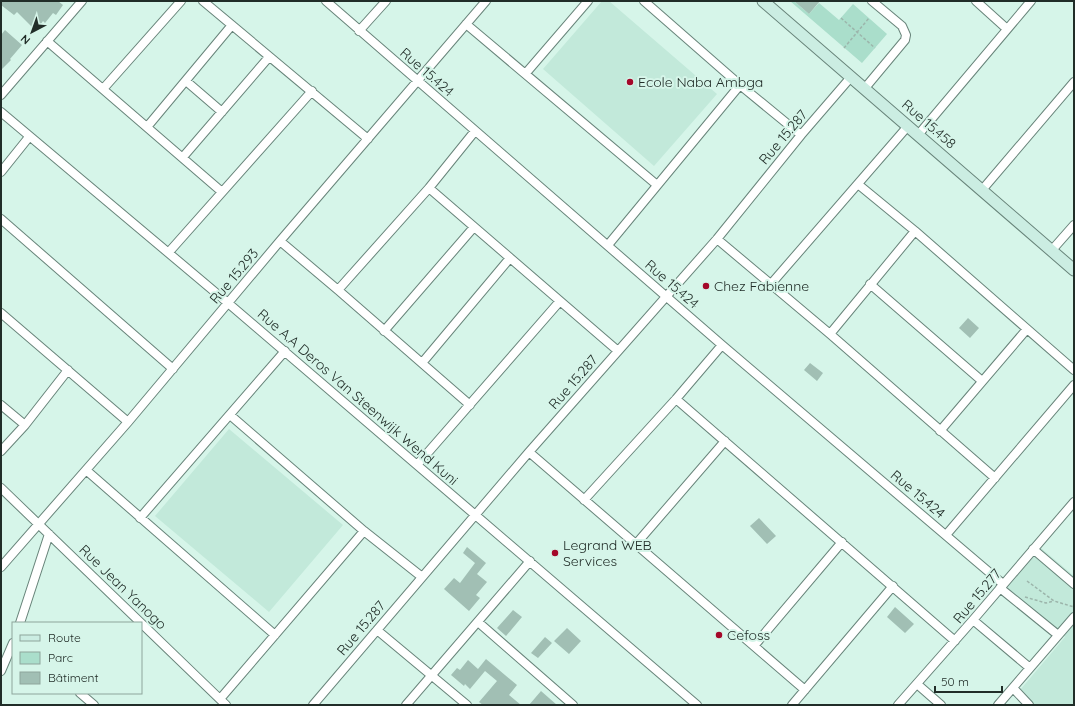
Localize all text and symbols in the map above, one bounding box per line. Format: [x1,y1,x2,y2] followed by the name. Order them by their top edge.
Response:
[12,12,52,52] north arrow
[18,32,33,47] text: N
[396,44,458,100] street label: Rue 15.424
[638,73,763,91] place label: Ecole Naba Ambga
[625,77,635,87] marker: Ecole Naba Ambga
[898,95,960,153] street label: Rue 15.458
[755,106,811,168] street label: Rue 15.287
[206,245,262,307] street label: Rue 15.293
[641,256,703,312] street label: Rue 15.424
[714,277,809,295] place label: Chez Fabienne
[701,281,711,291] marker: Chez Fabienne
[254,305,462,489] street label: Rue A.A Deros Van Steenwijk Wend Kuni
[545,351,601,413] street label: Rue 15.287
[887,466,949,522] street label: Rue 15.424
[563,536,652,570] place label: Legrand WEB Services
[76,541,170,633] street label: Rue Jean Yanogo
[550,548,560,558] marker: Legrand WEB Services
[949,565,1005,627] street label: Rue 15.277
[333,597,389,659] street label: Rue 15.287
[12,622,142,694] legend
[727,626,770,644] place label: Cefoss
[48,630,81,645] text: Route
[714,630,724,640] marker: Cefoss
[48,650,73,665] text: Parc
[935,668,1002,694] scale bar
[48,670,98,685] text: Bâtiment
[941,674,969,689] text: 50 m

